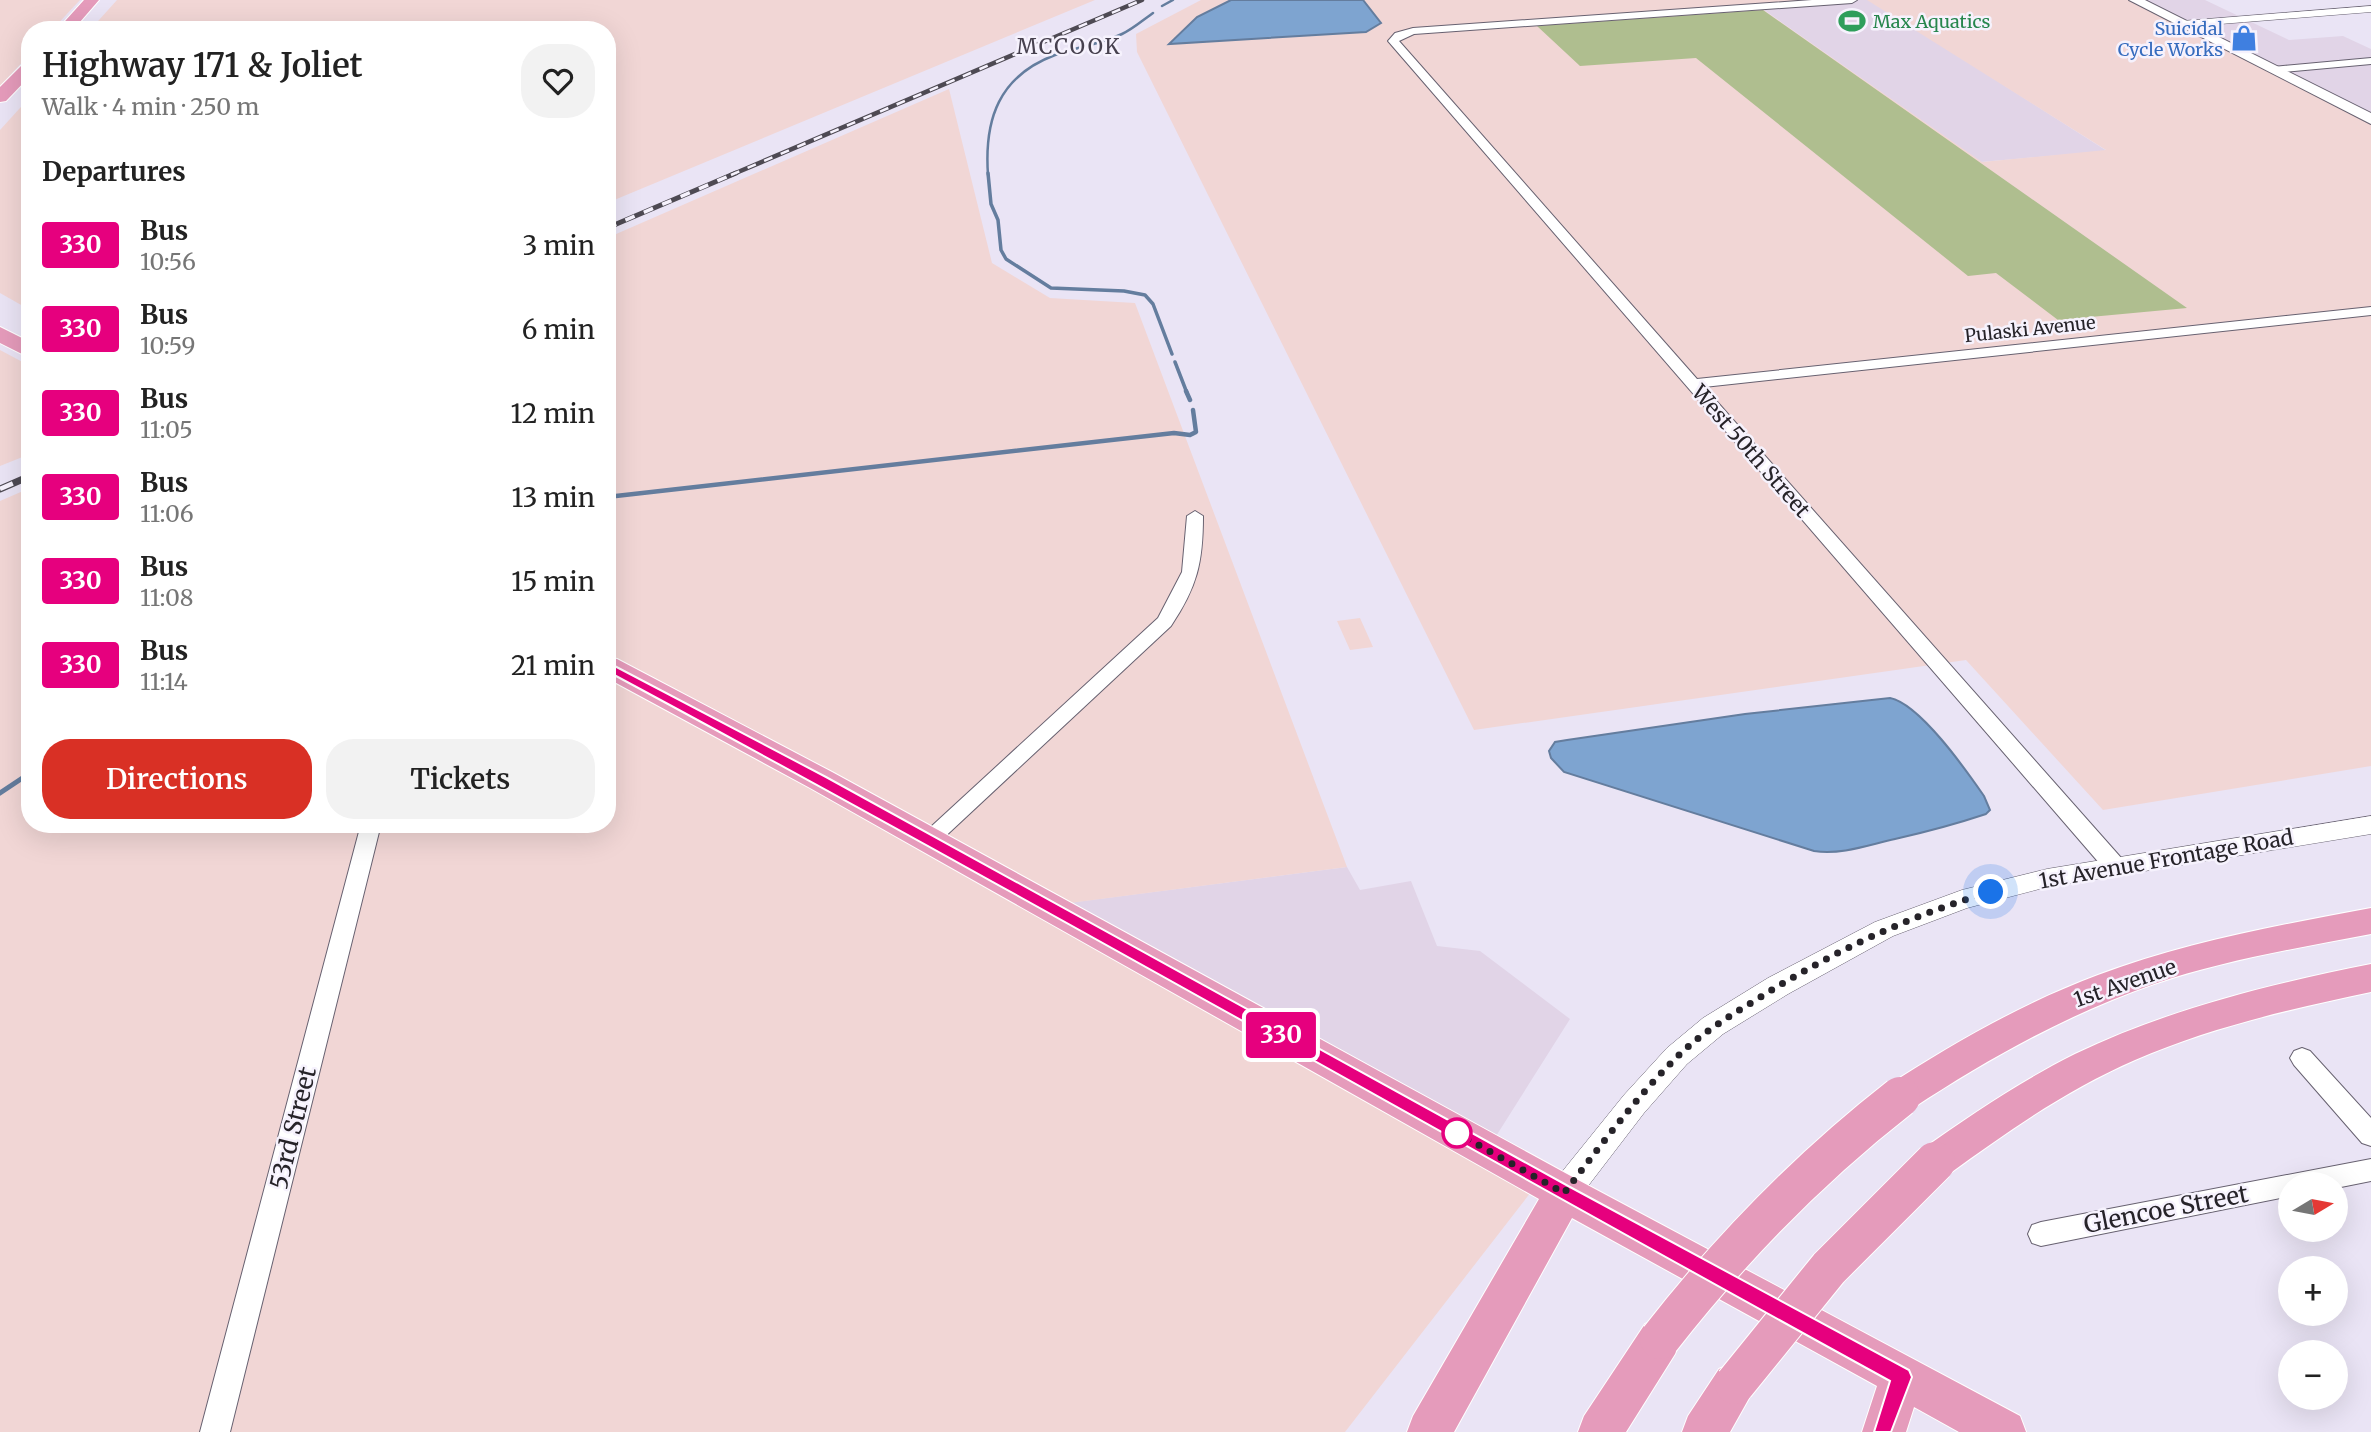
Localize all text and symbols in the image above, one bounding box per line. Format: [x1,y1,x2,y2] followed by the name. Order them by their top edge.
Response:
[1837,6,1867,36] sports icon: Max Aquatics
[1873,10,1990,33] place label: Max Aquatics
[2118,17,2223,61] place label: Suicidal Cycle Works
[2229,23,2259,53] shop icon: Suicidal Cycle Works
[1016,33,1122,60] district label: MCCOOK
[521,44,595,118] button: heart
[42,45,363,86] text: Highway 171 & Joliet
[42,92,259,121] text: Walk · 4 min · 250 m
[42,155,186,188] text: Departures
[140,214,188,247] text: Bus
[59,229,102,260] text: 330
[523,229,595,262] text: 3 min
[140,247,196,276] text: 10:56
[140,298,188,331] text: Bus
[1963,311,2097,347] street label: Pulaski Avenue
[59,313,102,344] text: 330
[522,313,595,346] text: 6 min
[140,331,195,360] text: 10:59
[1685,378,1816,523] street label: West 50th Street
[140,382,188,415] text: Bus
[59,397,102,428] text: 330
[511,397,595,430] text: 12 min
[140,415,193,444] text: 11:05
[140,466,188,499] text: Bus
[59,481,102,512] text: 330
[511,481,595,514] text: 13 min
[140,499,194,528] text: 11:06
[140,550,188,583] text: Bus
[59,565,102,596] text: 330
[511,565,595,598] text: 15 min
[140,583,193,612] text: 11:08
[140,634,188,667] text: Bus
[59,649,102,680] text: 330
[511,649,595,682] text: 21 min
[140,667,188,696] text: 11:14
[42,739,312,819] button: Directions
[326,739,595,819] button: Tickets
[2037,823,2295,895] street label: 1st Avenue Frontage Road
[1973,874,2008,909] your location
[2070,953,2180,1013] street label: 1st Avenue
[1241,1012,1321,1058] line badge: 330
[1260,1019,1302,1050] text: 330
[263,1063,323,1192] street label: 53rd Street
[1442,1118,1472,1148] unlabelled marker
[2278,1172,2348,1242] north arrow
[2278,1172,2348,1410] map controls
[2081,1178,2251,1240] street label: Glencoe Street
[2278,1256,2348,1326] button: +
[2278,1340,2348,1410] button: −

